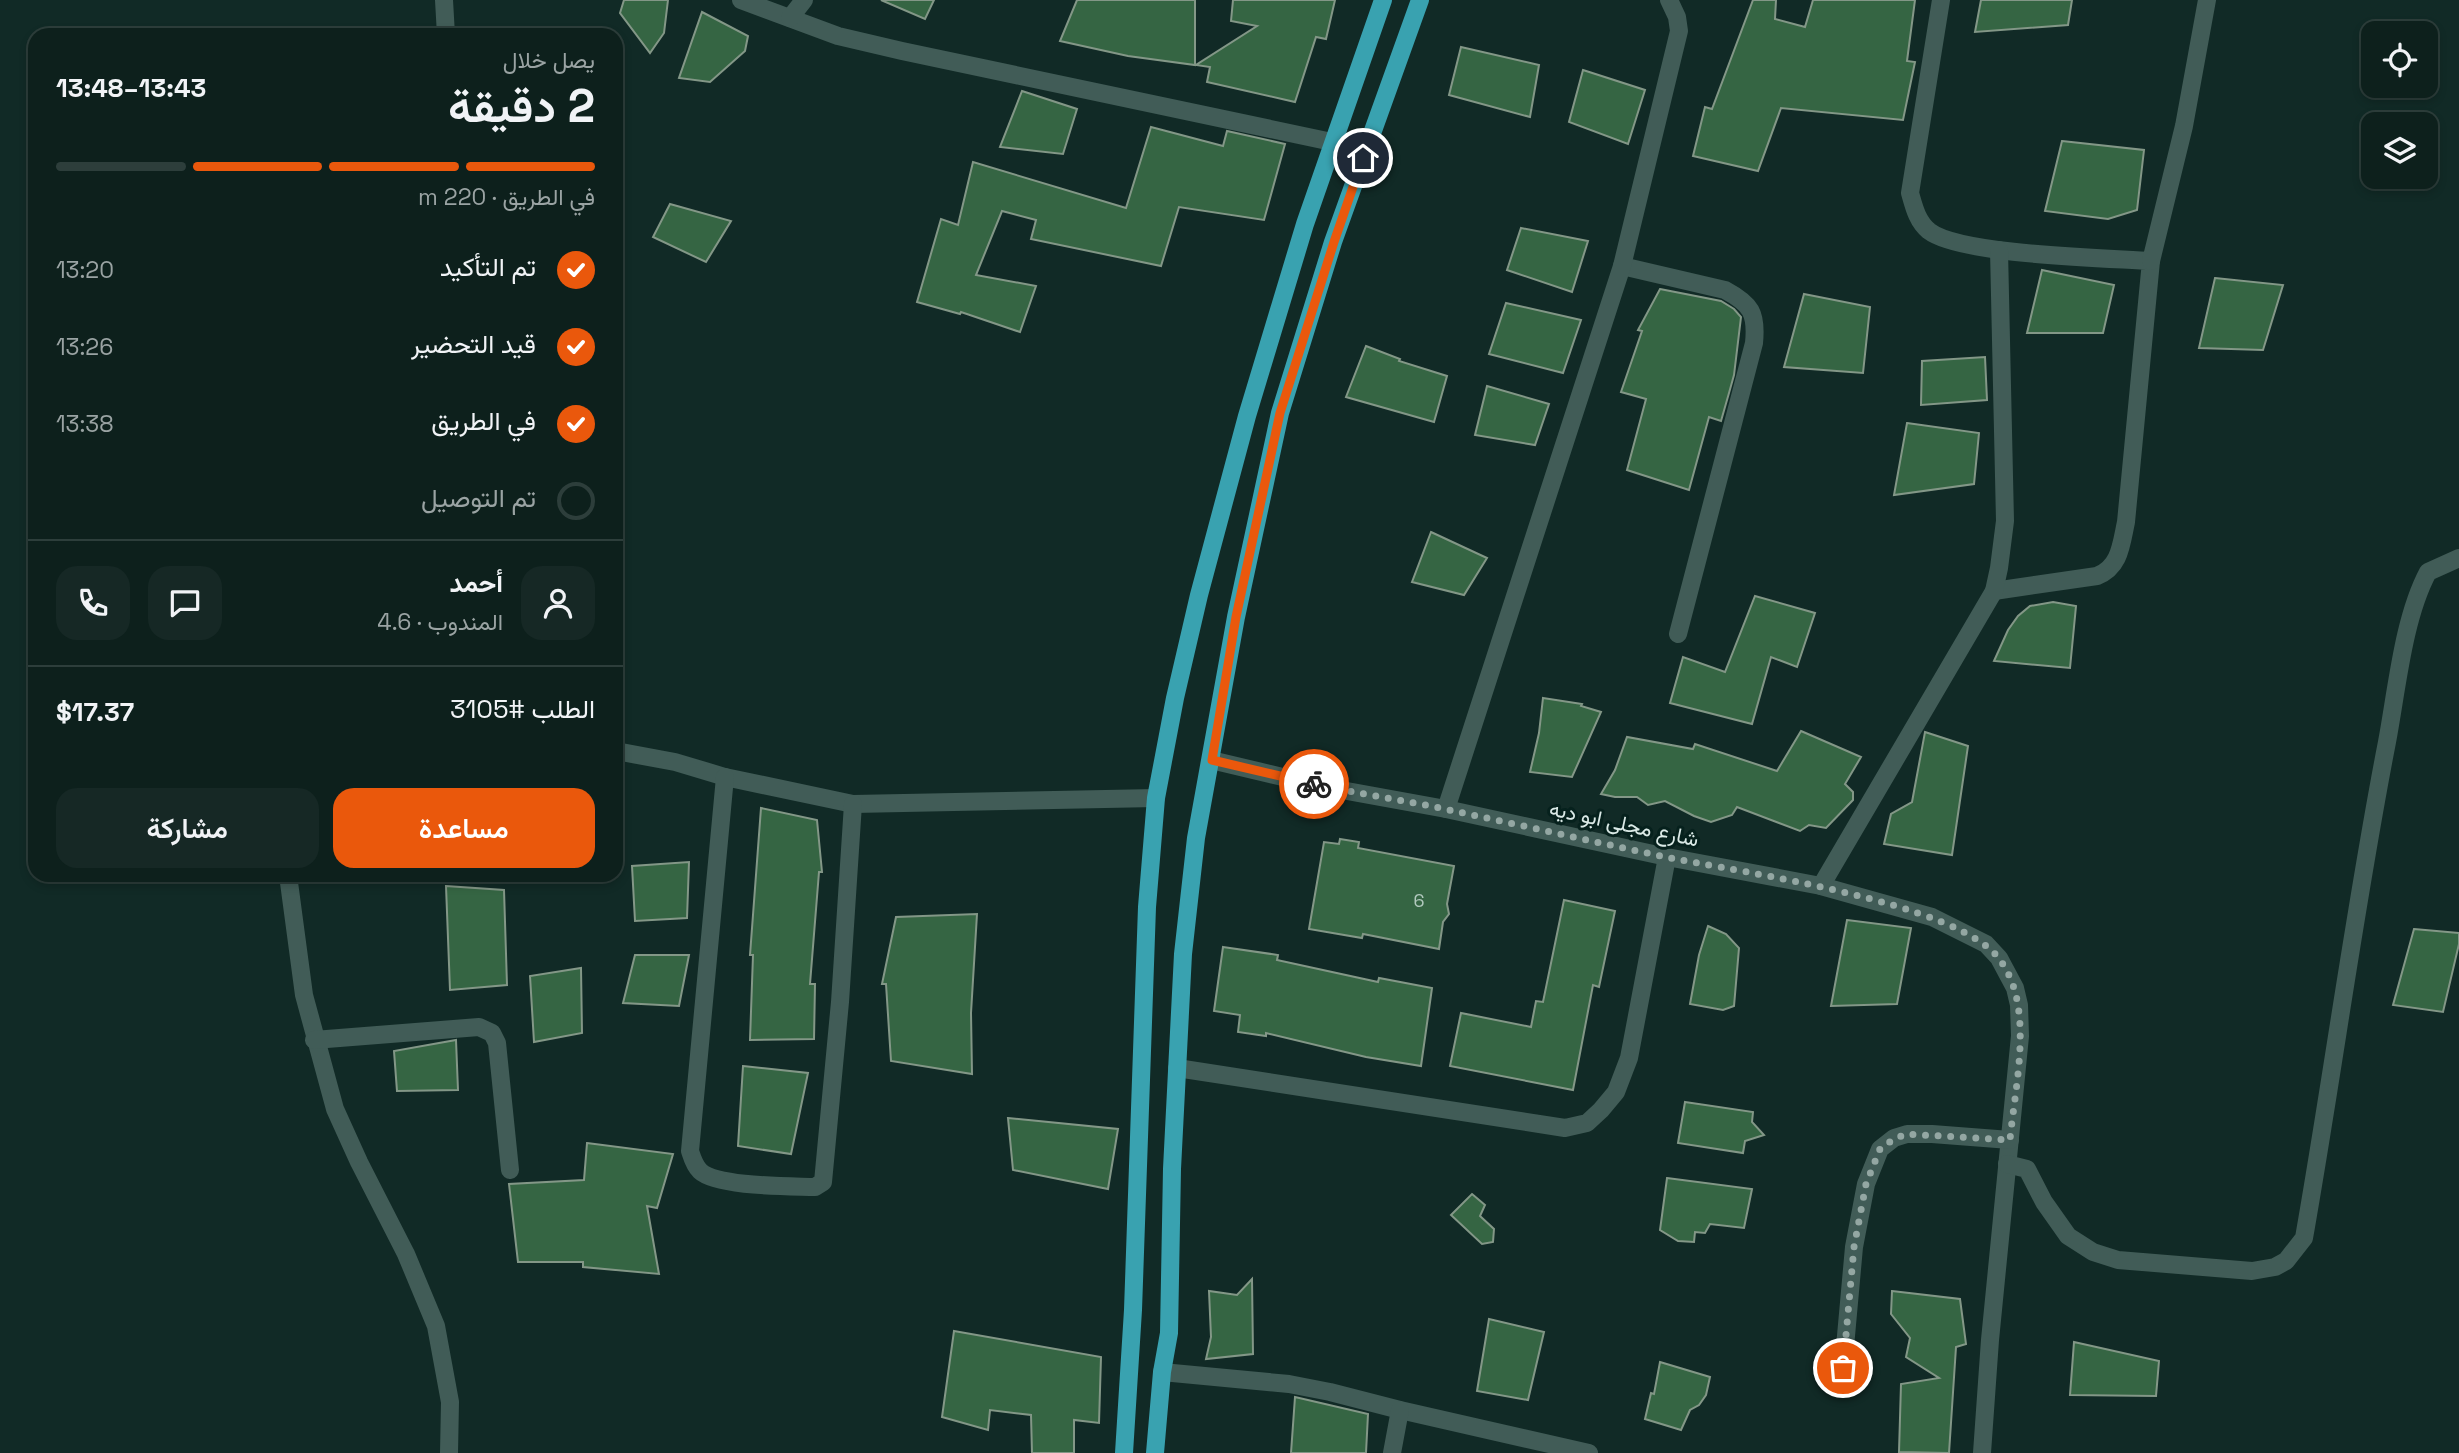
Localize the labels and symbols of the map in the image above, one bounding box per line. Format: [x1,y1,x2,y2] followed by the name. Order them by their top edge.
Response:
[1333,128,1393,188] pin
[1279,749,1349,819] courier
[1547,794,1701,854] street label: شارع مجلى ابو ديه
[1413,889,1425,912] house number: 6
[1813,1338,1873,1398] pin

